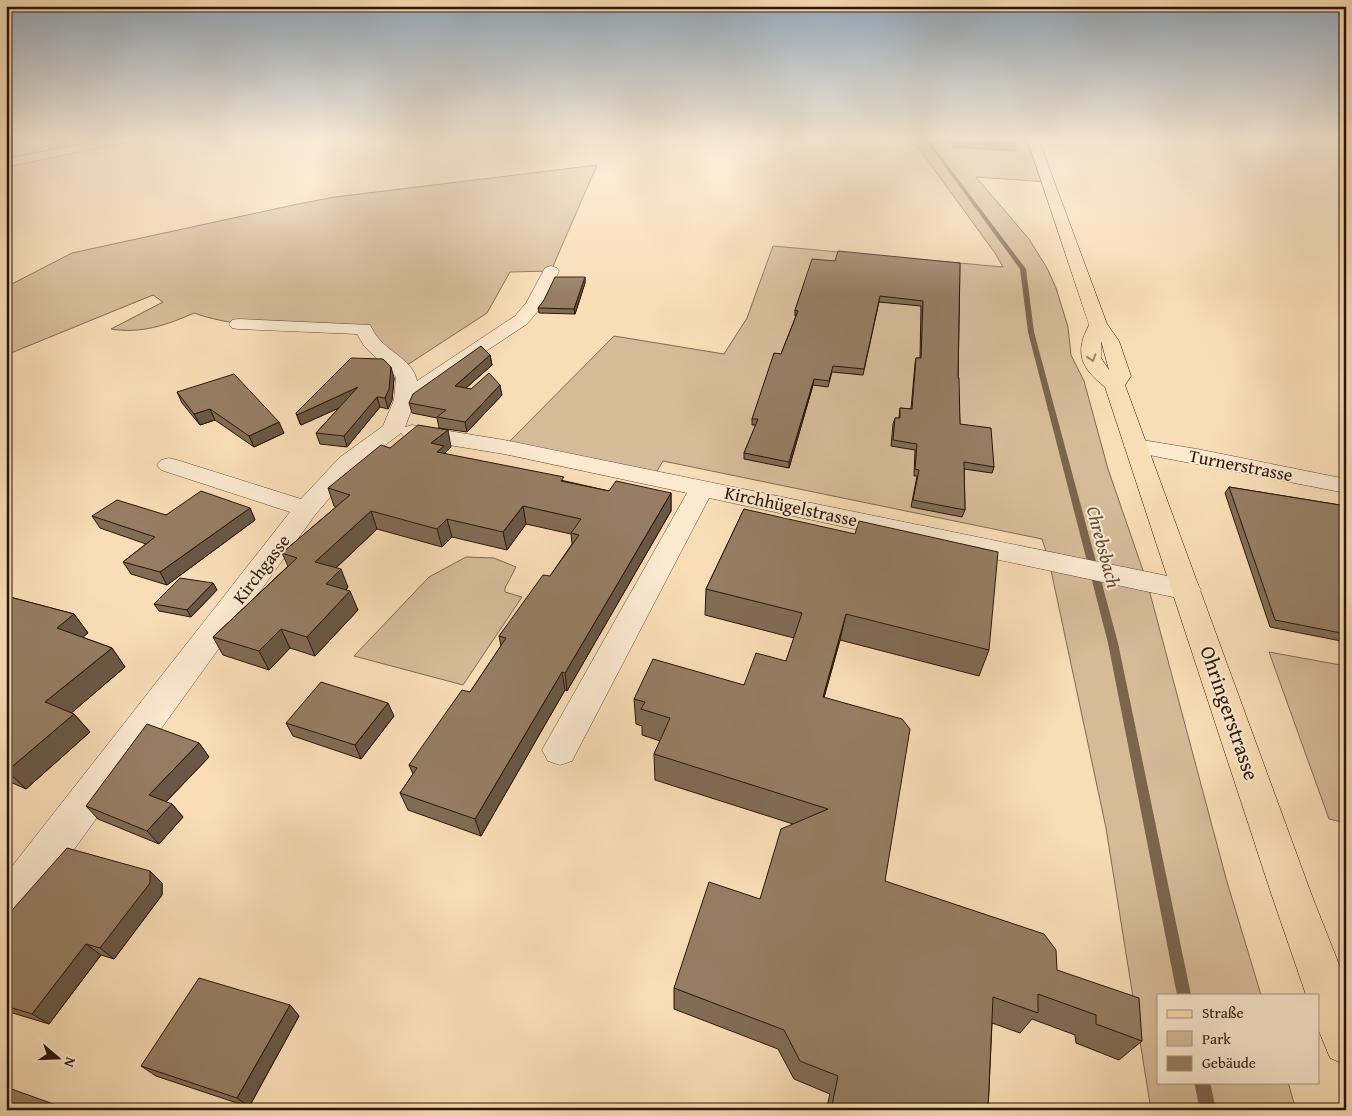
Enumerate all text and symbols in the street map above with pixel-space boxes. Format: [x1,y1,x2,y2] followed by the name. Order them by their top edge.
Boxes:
[1086,353,1096,362] one-way arrow
[1187,442,1295,488] street label: Turnerstrasse
[722,479,860,533] street label: Kirchhügelstrasse
[1080,503,1128,592] water label: Chrebsbach
[226,529,296,609] street label: Kirchgasse
[1192,642,1268,785] street label: Ohringerstrasse
[1157,994,1320,1084] legend
[1202,1002,1244,1023] text: Straße
[1202,1028,1231,1049] text: Park
[32,1034,82,1084] north arrow
[1202,1052,1256,1073] text: Gebäude
[59,1055,81,1071] text: N

